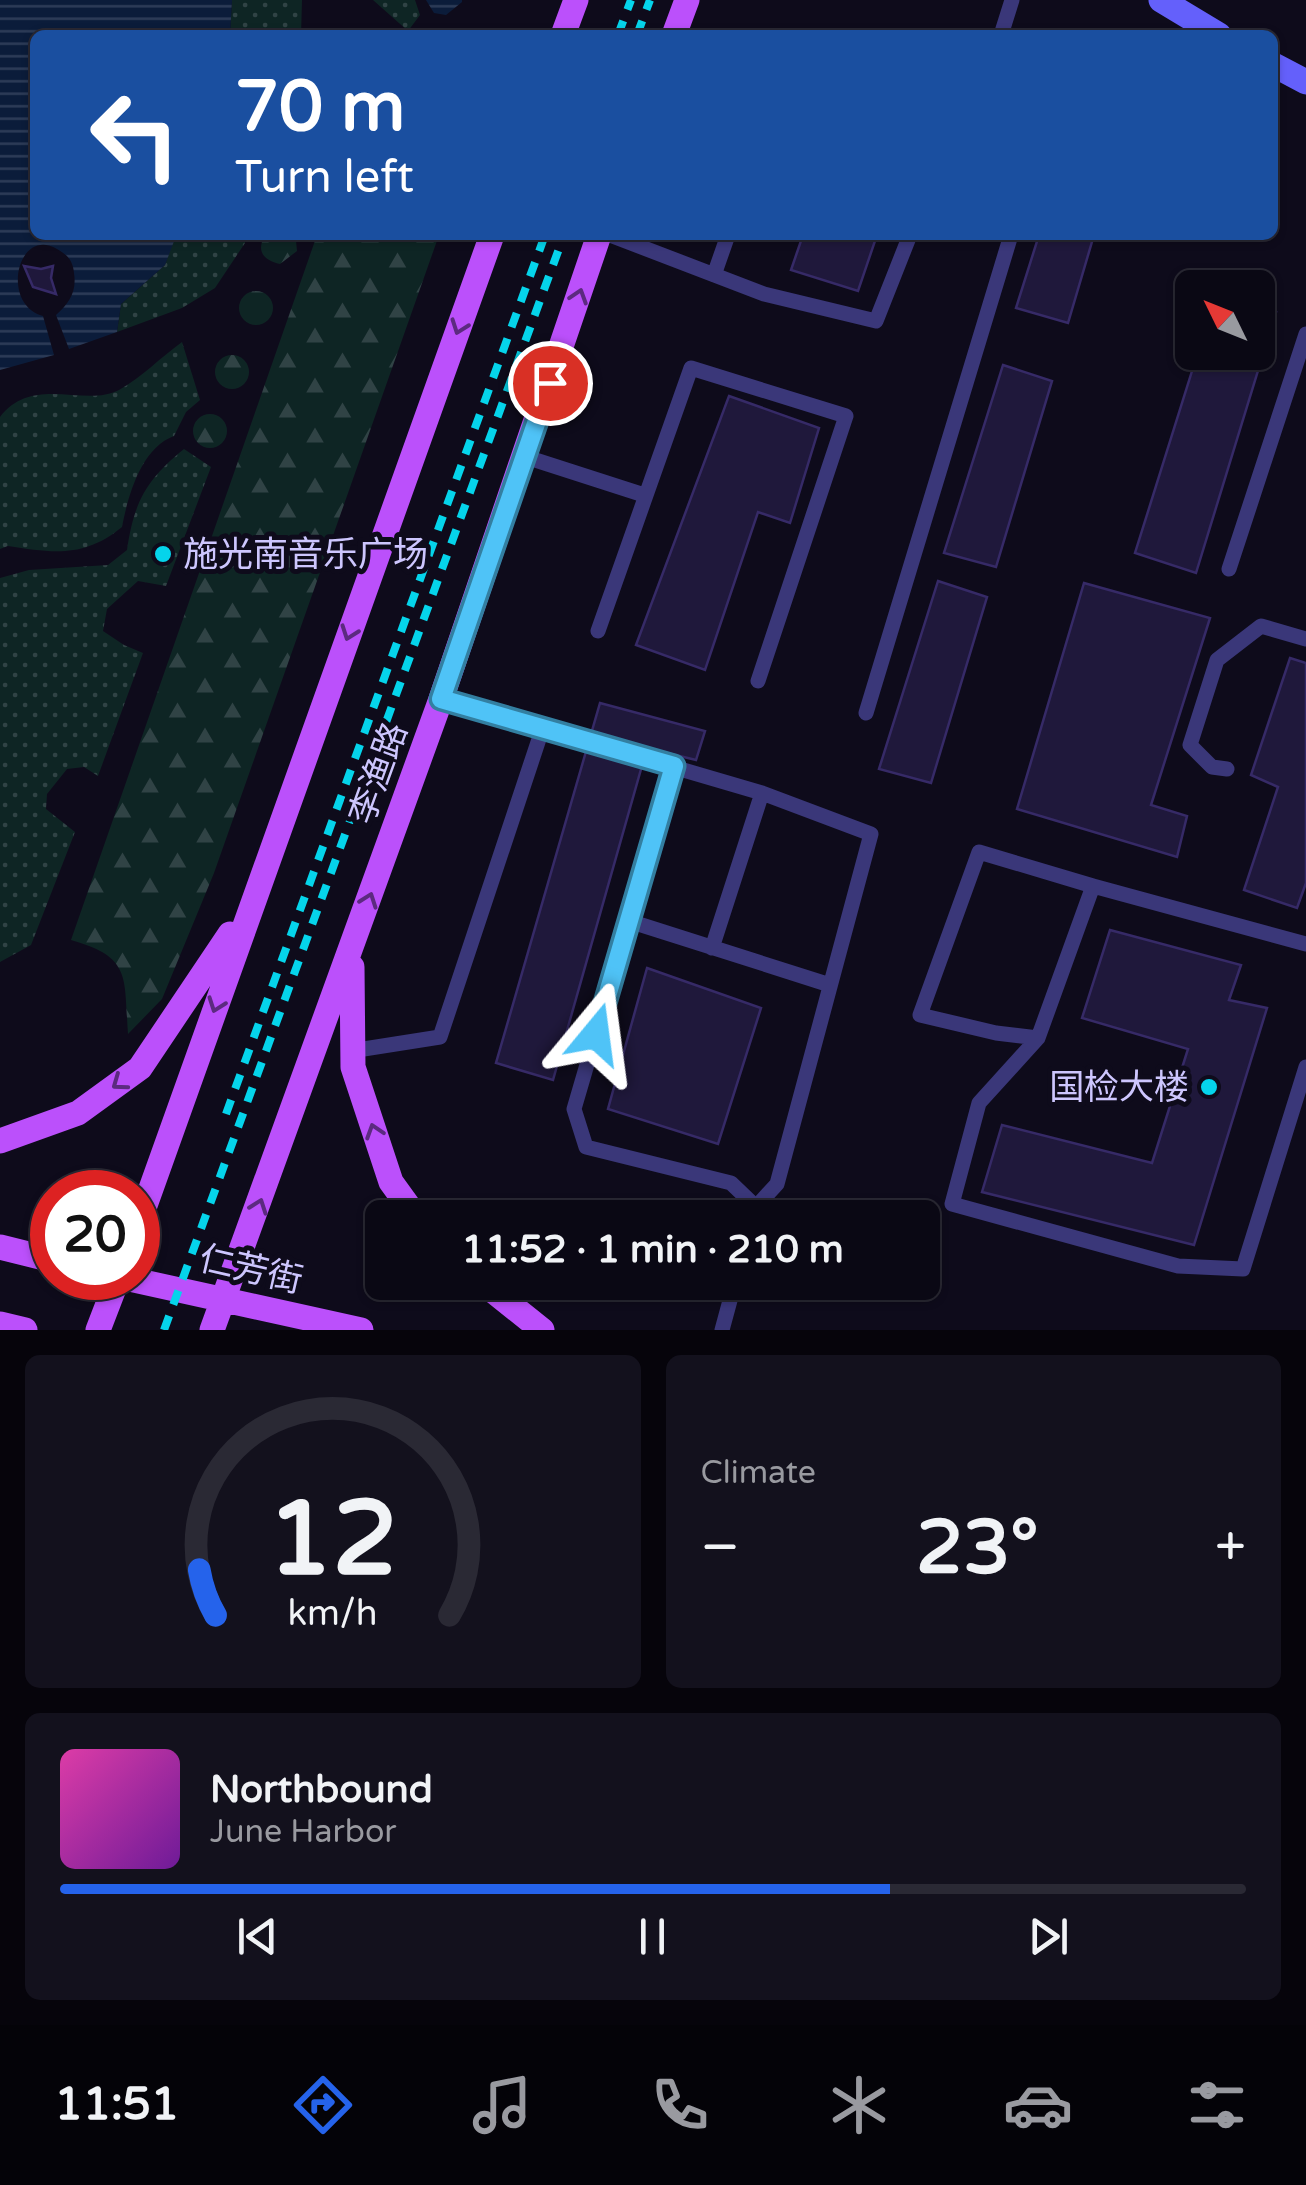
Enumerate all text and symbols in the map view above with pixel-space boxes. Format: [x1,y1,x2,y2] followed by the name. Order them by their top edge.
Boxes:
[235,66,405,150] text: 70 m
[70,70,200,200] icon: left
[235,151,414,205] text: Turn left
[1175,270,1275,370] north arrow
[1175,270,1275,370] map controls
[567,288,587,305] one-way arrow
[450,317,471,334] one-way arrow
[508,341,593,426] pin
[523,356,578,411] icon: arrive
[183,534,428,576] place label: 施光南音乐广场
[152,543,174,565] marker: 施光南音乐广场
[341,623,361,640] one-way arrow
[341,717,417,830] street label: 李渔路
[358,893,378,910] one-way arrow
[544,982,648,1086] position arrow
[207,995,228,1012] one-way arrow
[1049,1067,1189,1109] place label: 国检大楼
[112,1072,130,1089] one-way arrow
[1198,1076,1220,1098] marker: 国检大楼
[365,1123,386,1140] one-way arrow
[30,1170,160,1300] speed limit sign: 20
[247,1199,268,1216] one-way arrow
[461,1227,844,1273] text: 11:52 · 1 min · 210 m
[195,1238,307,1302] street label: 仁芳街
[701,1454,816,1492] text: Climate
[267,1478,398,1603] text: 12
[916,1503,1039,1593] text: 23°
[701,1515,740,1581] text: −
[1215,1515,1246,1581] text: +
[288,1592,378,1635] text: km/h
[210,1767,433,1813] text: Northbound
[210,1813,397,1851] text: June Harbor
[230,1909,285,1964] icon: previous
[625,1909,680,1964] icon: pause
[1021,1909,1076,1964] icon: next
[288,2070,358,2140] icon: directions
[467,2070,537,2140] icon: music
[645,2070,715,2140] icon: phone
[824,2070,894,2140] icon: climate
[1003,2070,1073,2140] icon: car
[1182,2070,1252,2140] icon: filters
[54,2078,179,2132] text: 11:51

